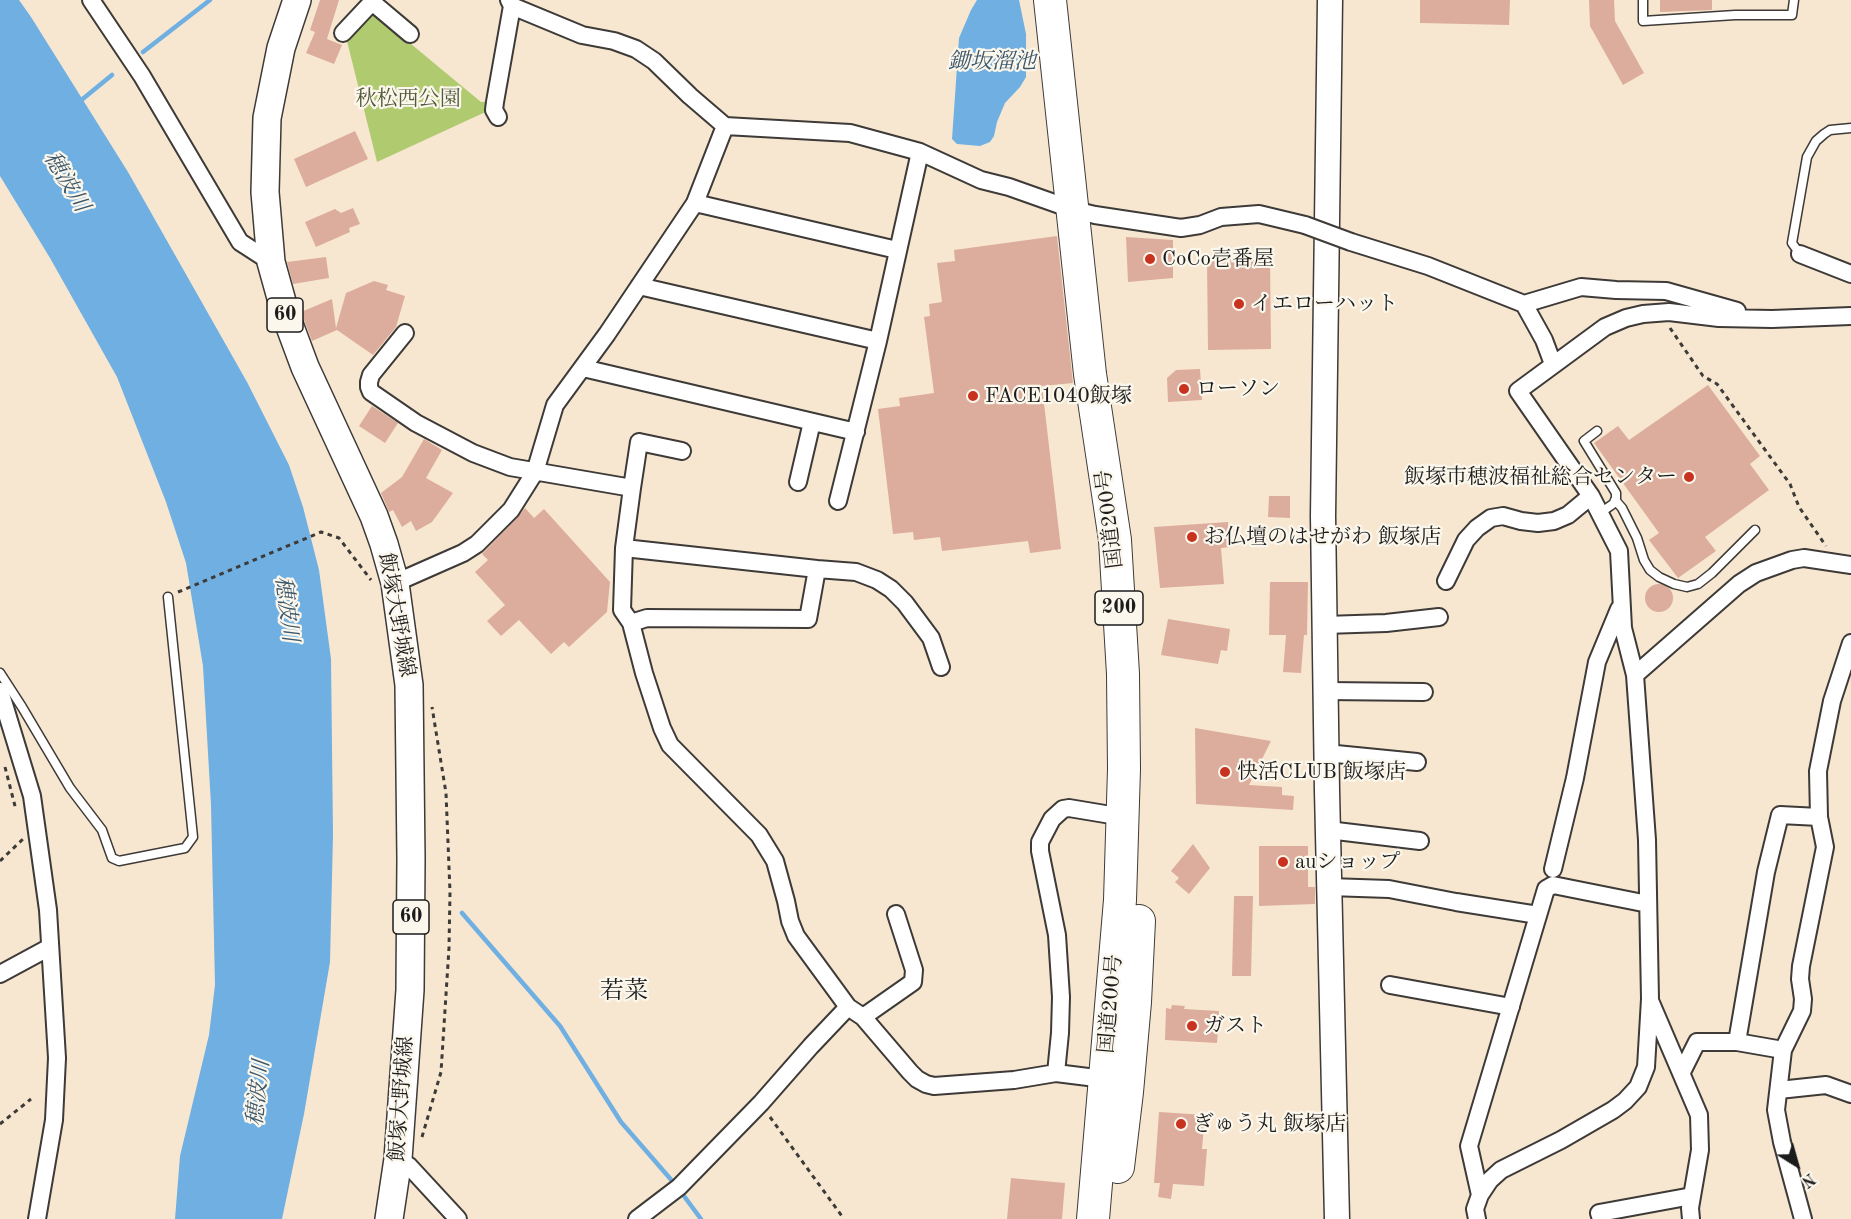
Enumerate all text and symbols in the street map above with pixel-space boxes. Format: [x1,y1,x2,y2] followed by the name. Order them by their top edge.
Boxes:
[948,49,1036,75] water label: 鋤坂溜池
[356,86,460,112] park label: 秋松西公園
[38,147,94,217] water label: 穂波川
[1162,246,1274,272] place label: CoCo壱番屋
[1143,252,1157,266] marker: CoCo壱番屋
[1251,291,1398,317] place label: イエローハット
[1232,297,1246,311] marker: イエローハット
[267,298,303,332] road number: 60
[1196,376,1280,402] place label: ローソン
[1177,382,1191,396] marker: ローソン
[985,383,1132,409] place label: FACE1040飯塚
[966,389,980,403] marker: FACE1040飯塚
[1404,464,1677,490] place label: 飯塚市穂波福祉総合センター
[1091,468,1129,570] street label: 国道200号
[1682,470,1696,484] marker: 飯塚市穂波福祉総合センター
[1204,524,1441,550] place label: お仏壇のはせがわ 飯塚店
[1185,530,1199,544] marker: お仏壇のはせがわ 飯塚店
[373,551,419,679] street label: 飯塚大野城線
[269,575,303,643] water label: 穂波川
[1095,591,1143,625] road number: 200
[1237,759,1406,785] place label: 快活CLUB 飯塚店
[1218,765,1232,779] marker: 快活CLUB 飯塚店
[1295,849,1401,875] place label: auショップ
[1276,855,1290,869] marker: auショップ
[393,900,429,934] road number: 60
[1094,953,1128,1055] street label: 国道200号
[600,978,648,1006] district label: 若菜
[1204,1013,1267,1039] place label: ガスト
[1185,1019,1199,1033] marker: ガスト
[385,1035,419,1163] street label: 飯塚大野城線
[242,1059,276,1127] water label: 穂波川
[1193,1111,1346,1137] place label: ぎゅう丸 飯塚店
[1174,1117,1188,1131] marker: ぎゅう丸 飯塚店
[1767,1135,1827,1195] north arrow
[1798,1169,1818,1189] text: N

